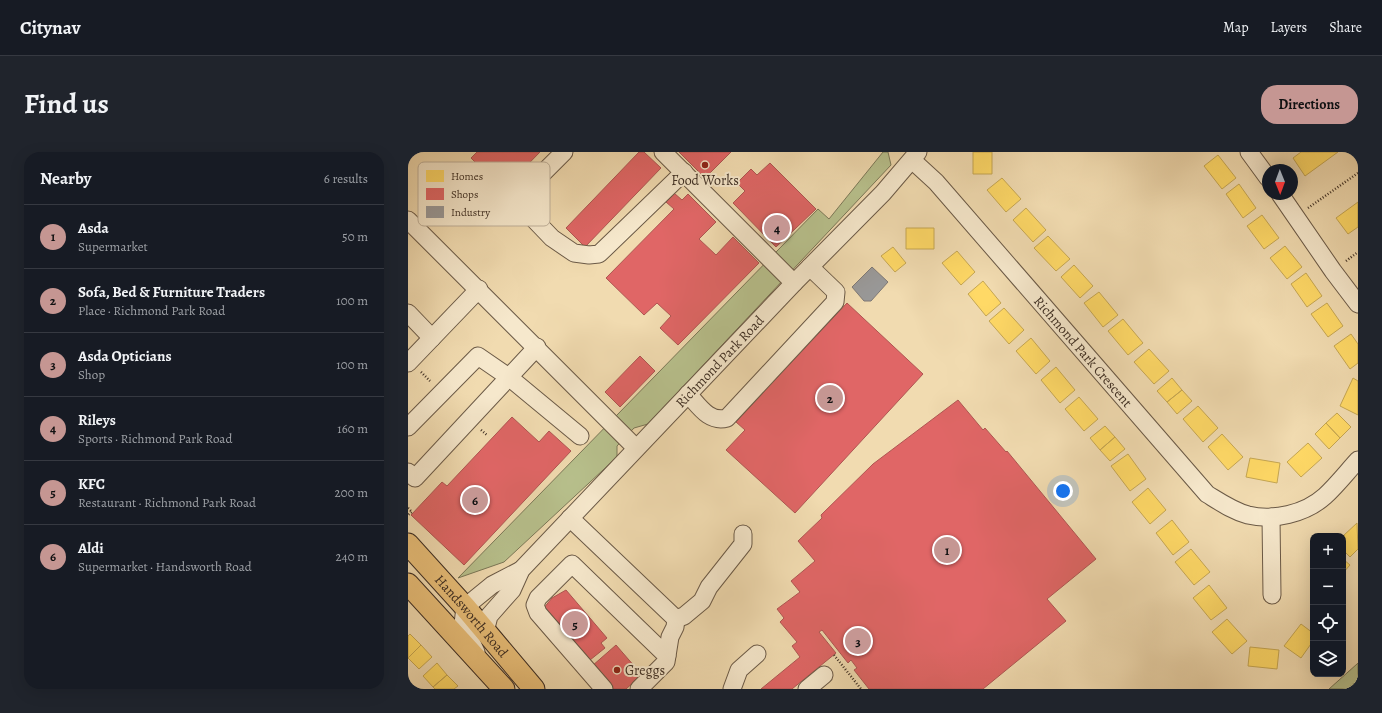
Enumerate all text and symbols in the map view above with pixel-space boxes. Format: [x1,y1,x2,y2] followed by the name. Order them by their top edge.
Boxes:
[20,15,81,41] text: Citynav
[1223,18,1249,37] text: Map
[1271,18,1307,37] text: Layers
[1329,18,1362,37] text: Share
[24,85,109,123] text: Find us
[1261,85,1358,124] button: Directions
[700,160,710,170] marker: Food Works
[418,162,550,226] legend
[1262,164,1298,200] north arrow
[40,167,91,190] text: Nearby
[451,169,483,184] text: Homes
[324,170,368,187] text: 6 results
[671,171,739,190] place label: Food Works
[451,187,478,202] text: Shops
[451,205,490,220] text: Industry
[764,213,790,243] pin: 4
[78,218,109,238] text: Asda
[51,228,55,245] text: 1
[342,228,368,245] text: 50 m
[78,238,148,255] text: Supermarket
[78,282,265,302] text: Sofa, Bed & Furniture Traders
[50,292,56,309] text: 2
[336,292,368,309] text: 100 m
[1029,292,1137,412] street label: Richmond Park Crescent
[78,302,225,319] text: Place · Richmond Park Road
[671,311,769,412] street label: Richmond Park Road
[78,346,172,366] text: Asda Opticians
[50,356,56,373] text: 3
[336,356,368,373] text: 100 m
[78,366,105,383] text: Shop
[817,383,843,413] pin: 2
[78,410,116,430] text: Rileys
[50,420,56,437] text: 4
[337,420,368,437] text: 160 m
[78,430,232,447] text: Sports · Richmond Park Road
[78,474,105,494] text: KFC
[1053,481,1073,501] your location
[50,484,56,501] text: 5
[335,484,368,501] text: 200 m
[462,485,488,515] pin: 6
[78,494,256,511] text: Restaurant · Richmond Park Road
[1310,533,1346,677] map controls
[1310,533,1346,569] button: +
[934,535,960,565] pin: 1
[78,538,104,558] text: Aldi
[50,548,56,565] text: 6
[336,548,368,565] text: 240 m
[78,558,252,575] text: Supermarket · Handsworth Road
[1310,569,1346,605] button: −
[430,571,513,662] street label: Handsworth Road
[1310,605,1346,641] button: locate
[562,609,588,639] pin: 5
[845,626,871,656] pin: 3
[1310,641,1346,677] button: layers
[625,661,665,680] place label: Greggs
[612,665,622,675] marker: Greggs

